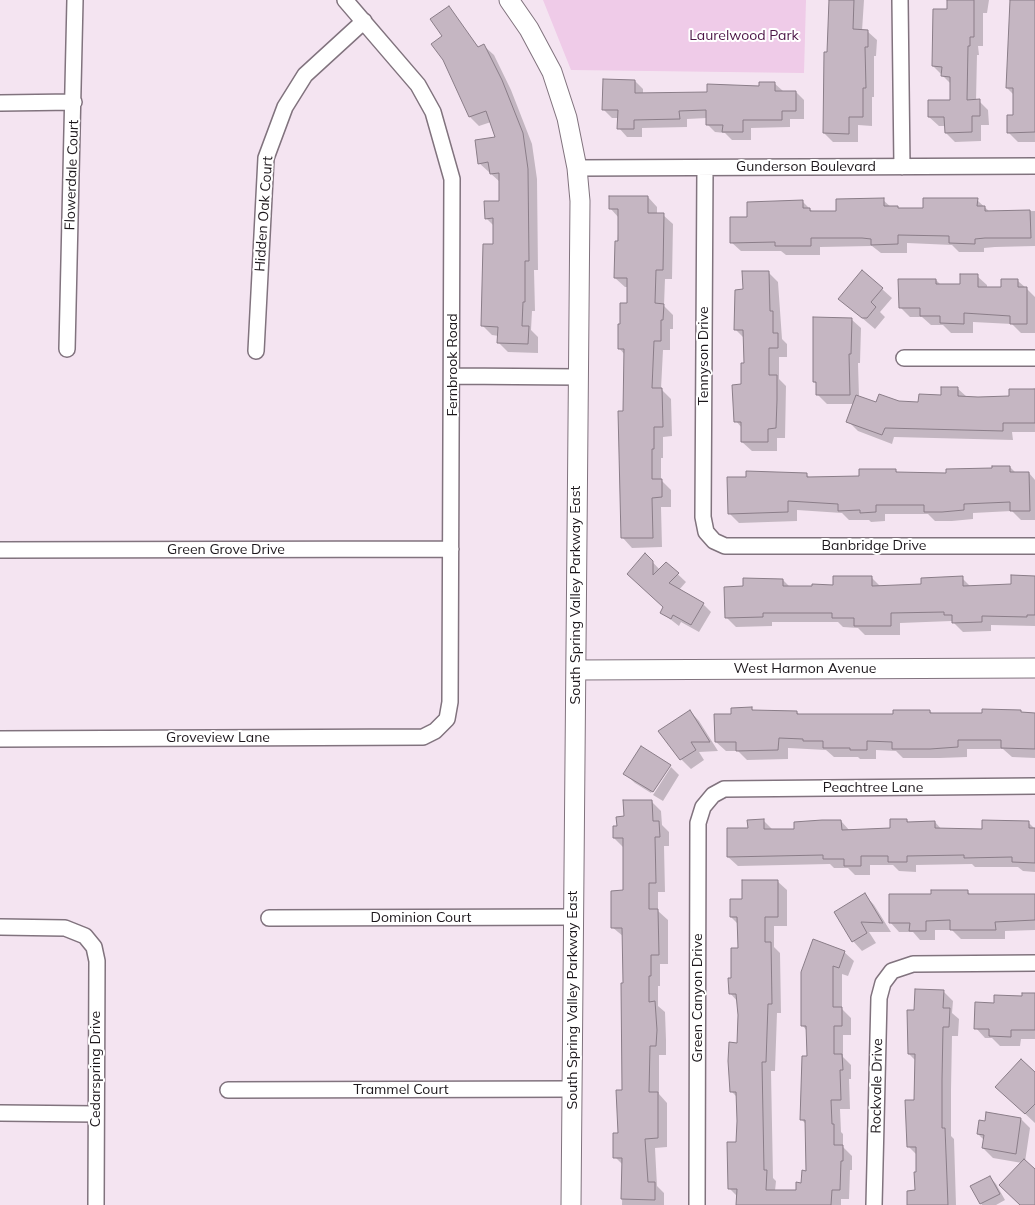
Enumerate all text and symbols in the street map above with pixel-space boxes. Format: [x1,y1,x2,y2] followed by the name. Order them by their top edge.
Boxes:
[689,28,799,44] park label: Laurelwood Park
[62,119,82,231] street label: Flowerdale Court
[252,156,276,272] street label: Hidden Oak Court
[736,159,876,175] street label: Gunderson Boulevard
[696,306,712,406] street label: Tennyson Drive
[445,313,461,417] street label: Fernbrook Road
[568,485,584,705] street label: South Spring Valley Parkway East
[822,538,926,554] street label: Banbridge Drive
[167,542,285,558] street label: Green Grove Drive
[734,661,876,677] street label: West Harmon Avenue
[166,730,270,746] street label: Groveview Lane
[823,780,923,796] street label: Peachtree Lane
[565,890,581,1110] street label: South Spring Valley Parkway East
[371,910,471,926] street label: Dominion Court
[690,933,706,1063] street label: Green Canyon Drive
[88,1011,104,1127] street label: Cedarspring Drive
[868,1038,886,1134] street label: Rockvale Drive
[353,1082,449,1098] street label: Trammel Court

